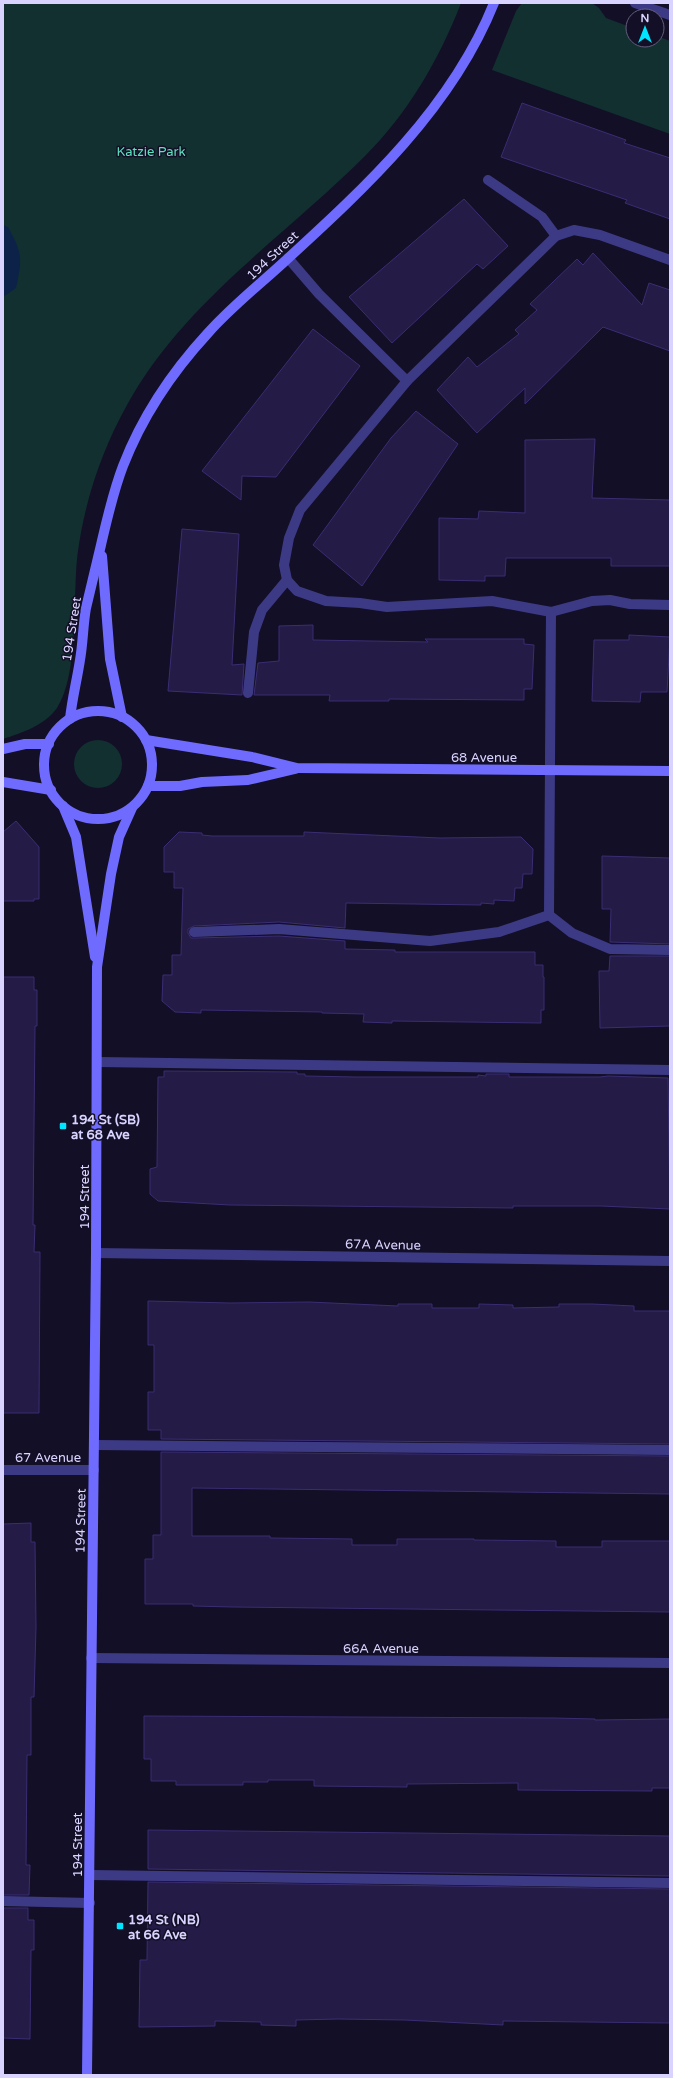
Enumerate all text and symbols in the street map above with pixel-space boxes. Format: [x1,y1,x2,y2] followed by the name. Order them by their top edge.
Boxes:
[625,8,665,48] north arrow
[641,12,649,25] text: N
[116,144,186,160] park label: Katzie Park
[243,228,302,284] street label: 194 Street
[59,596,85,663] street label: 194 Street
[451,750,517,766] street label: 68 Avenue
[71,1112,140,1143] place label: 194 St (SB) at 68 Ave
[58,1121,68,1131] marker: 194 St (SB) at 68 Ave
[77,1164,93,1230] street label: 194 Street
[345,1236,421,1254] street label: 67A Avenue
[15,1450,81,1466] street label: 67 Avenue
[72,1488,90,1554] street label: 194 Street
[343,1641,419,1657] street label: 66A Avenue
[70,1812,86,1878] street label: 194 Street
[128,1912,200,1943] place label: 194 St (NB) at 66 Ave
[115,1921,125,1931] marker: 194 St (NB) at 66 Ave

